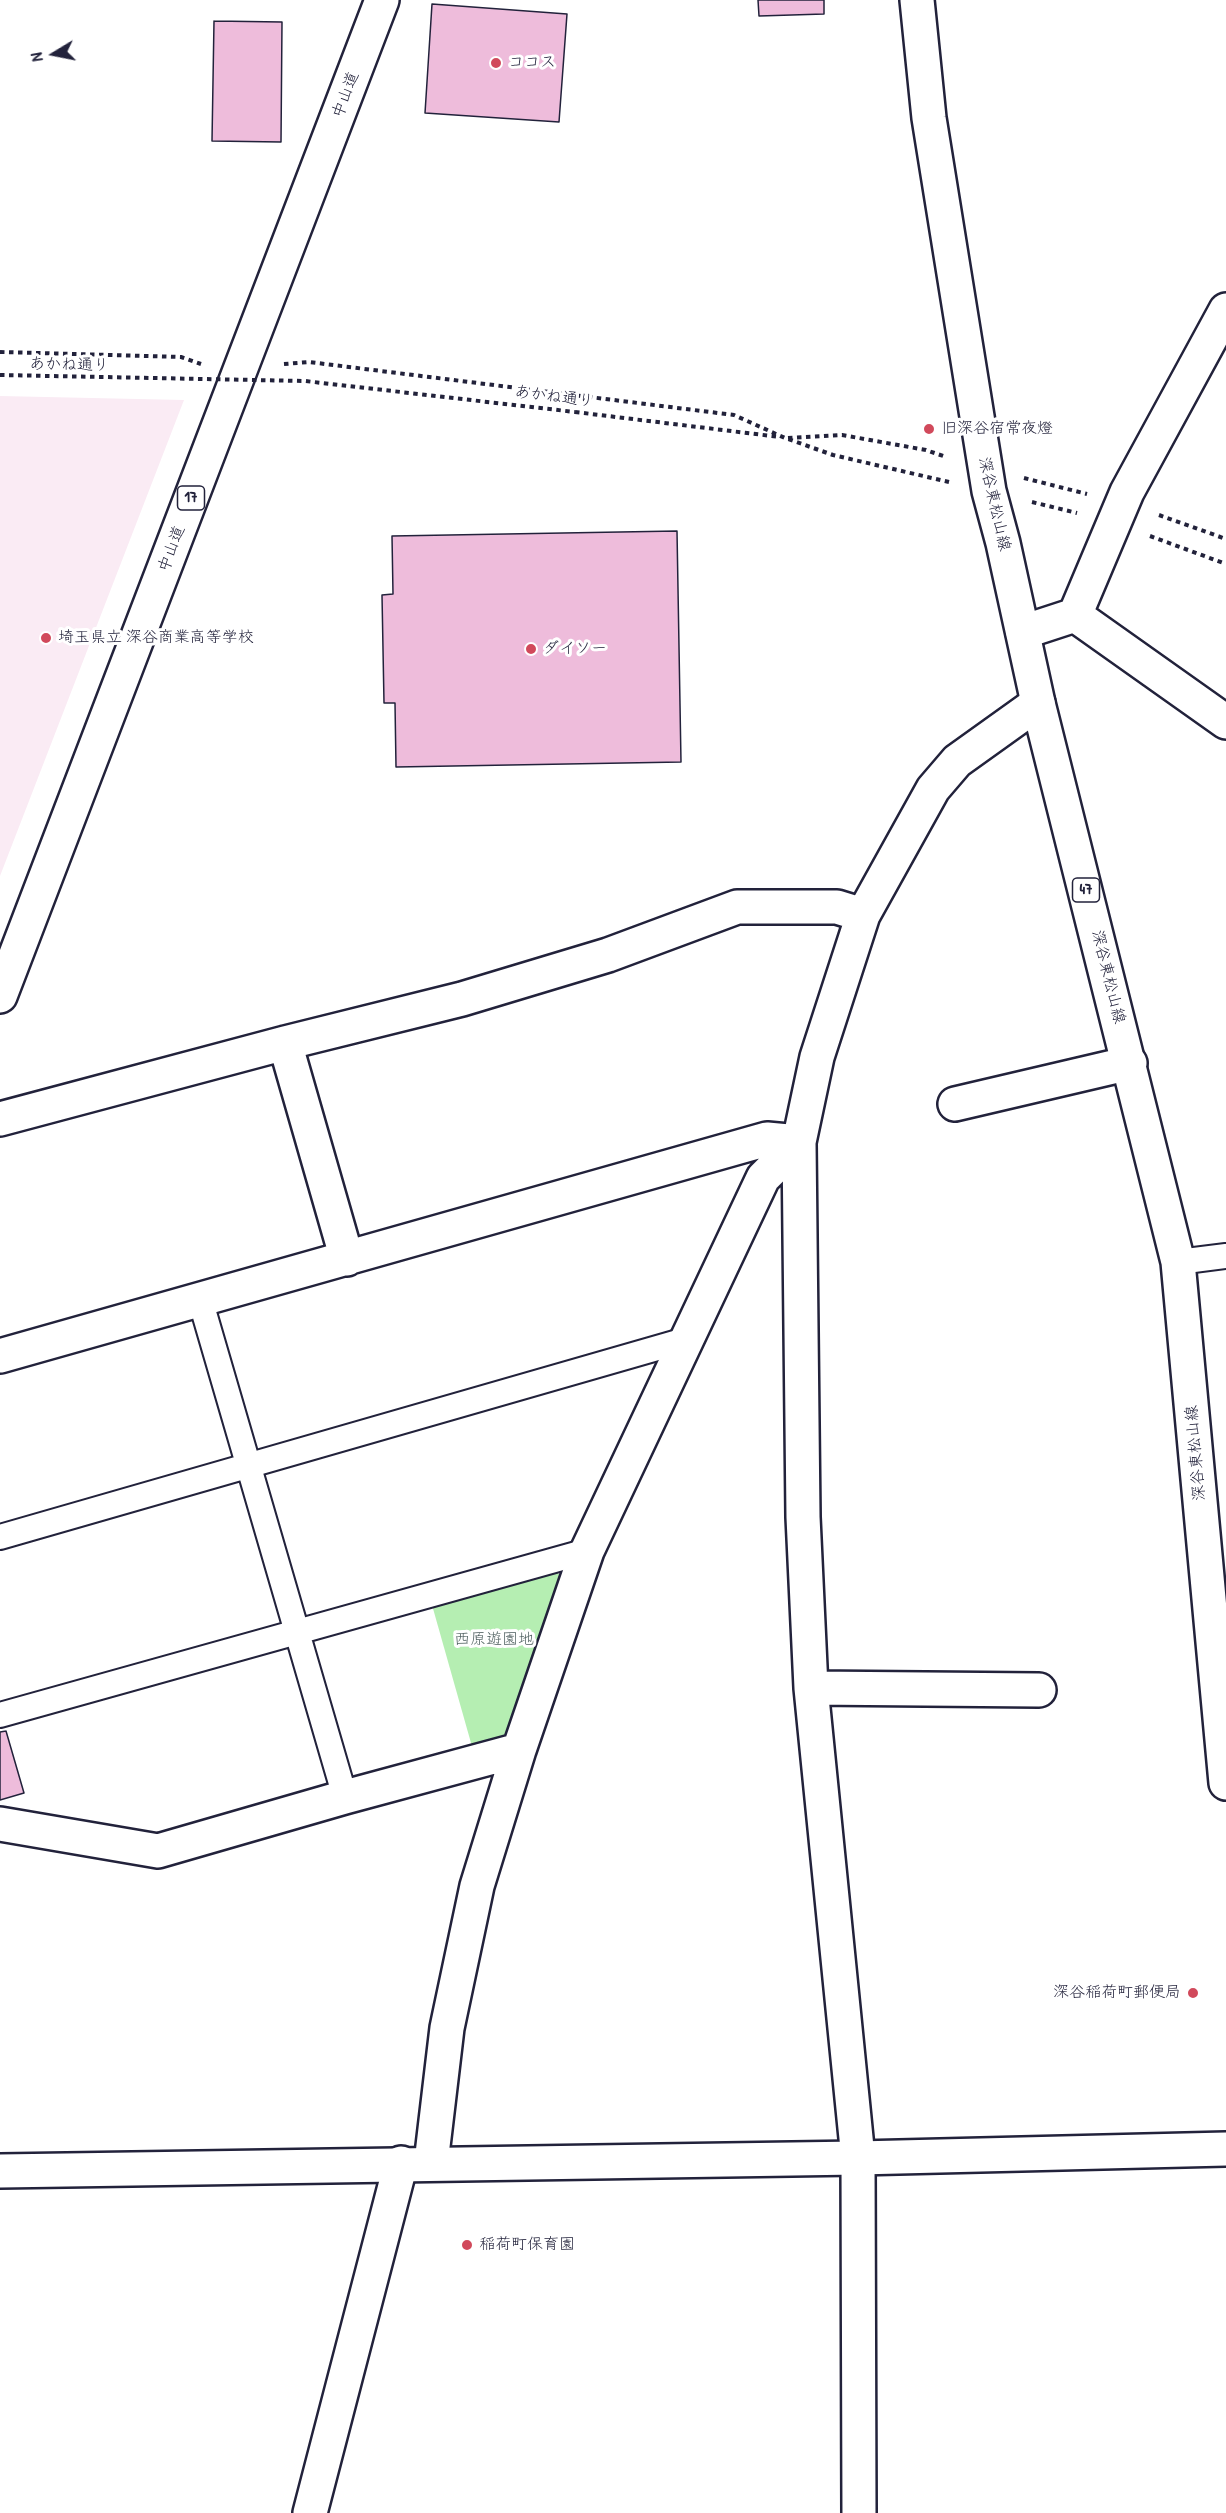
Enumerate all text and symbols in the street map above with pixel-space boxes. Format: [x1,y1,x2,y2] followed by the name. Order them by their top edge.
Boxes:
[24,24,84,84] north arrow
[25,51,48,63] text: N
[508,53,556,73] place label: ココス
[489,56,503,70] marker: ココス
[328,69,364,121] street label: 中山道
[29,355,109,375] street label: あかね通り
[513,383,595,411] street label: あかね通り
[941,419,1053,439] place label: 旧深谷宿常夜燈
[922,422,936,436] marker: 旧深谷宿常夜燈
[974,455,1014,553] street label: 深谷東松山線
[178,486,204,510] road number: 17
[154,523,190,575] street label: 中山道
[58,628,254,648] place label: 埼玉県立 深谷商業高等学校
[39,631,53,645] marker: 埼玉県立 深谷商業高等学校
[543,639,607,659] place label: ダイソー
[524,642,538,656] marker: ダイソー
[1072,878,1100,902] road number: 47
[1087,928,1129,1026] street label: 深谷東松山線
[1182,1404,1210,1502] street label: 深谷東松山線
[454,1630,534,1650] park label: 西原遊園地
[1053,1983,1181,2003] place label: 深谷稲荷町郵便局
[1186,1986,1200,2000] marker: 深谷稲荷町郵便局
[479,2235,575,2255] place label: 稲荷町保育園
[460,2238,474,2252] marker: 稲荷町保育園

